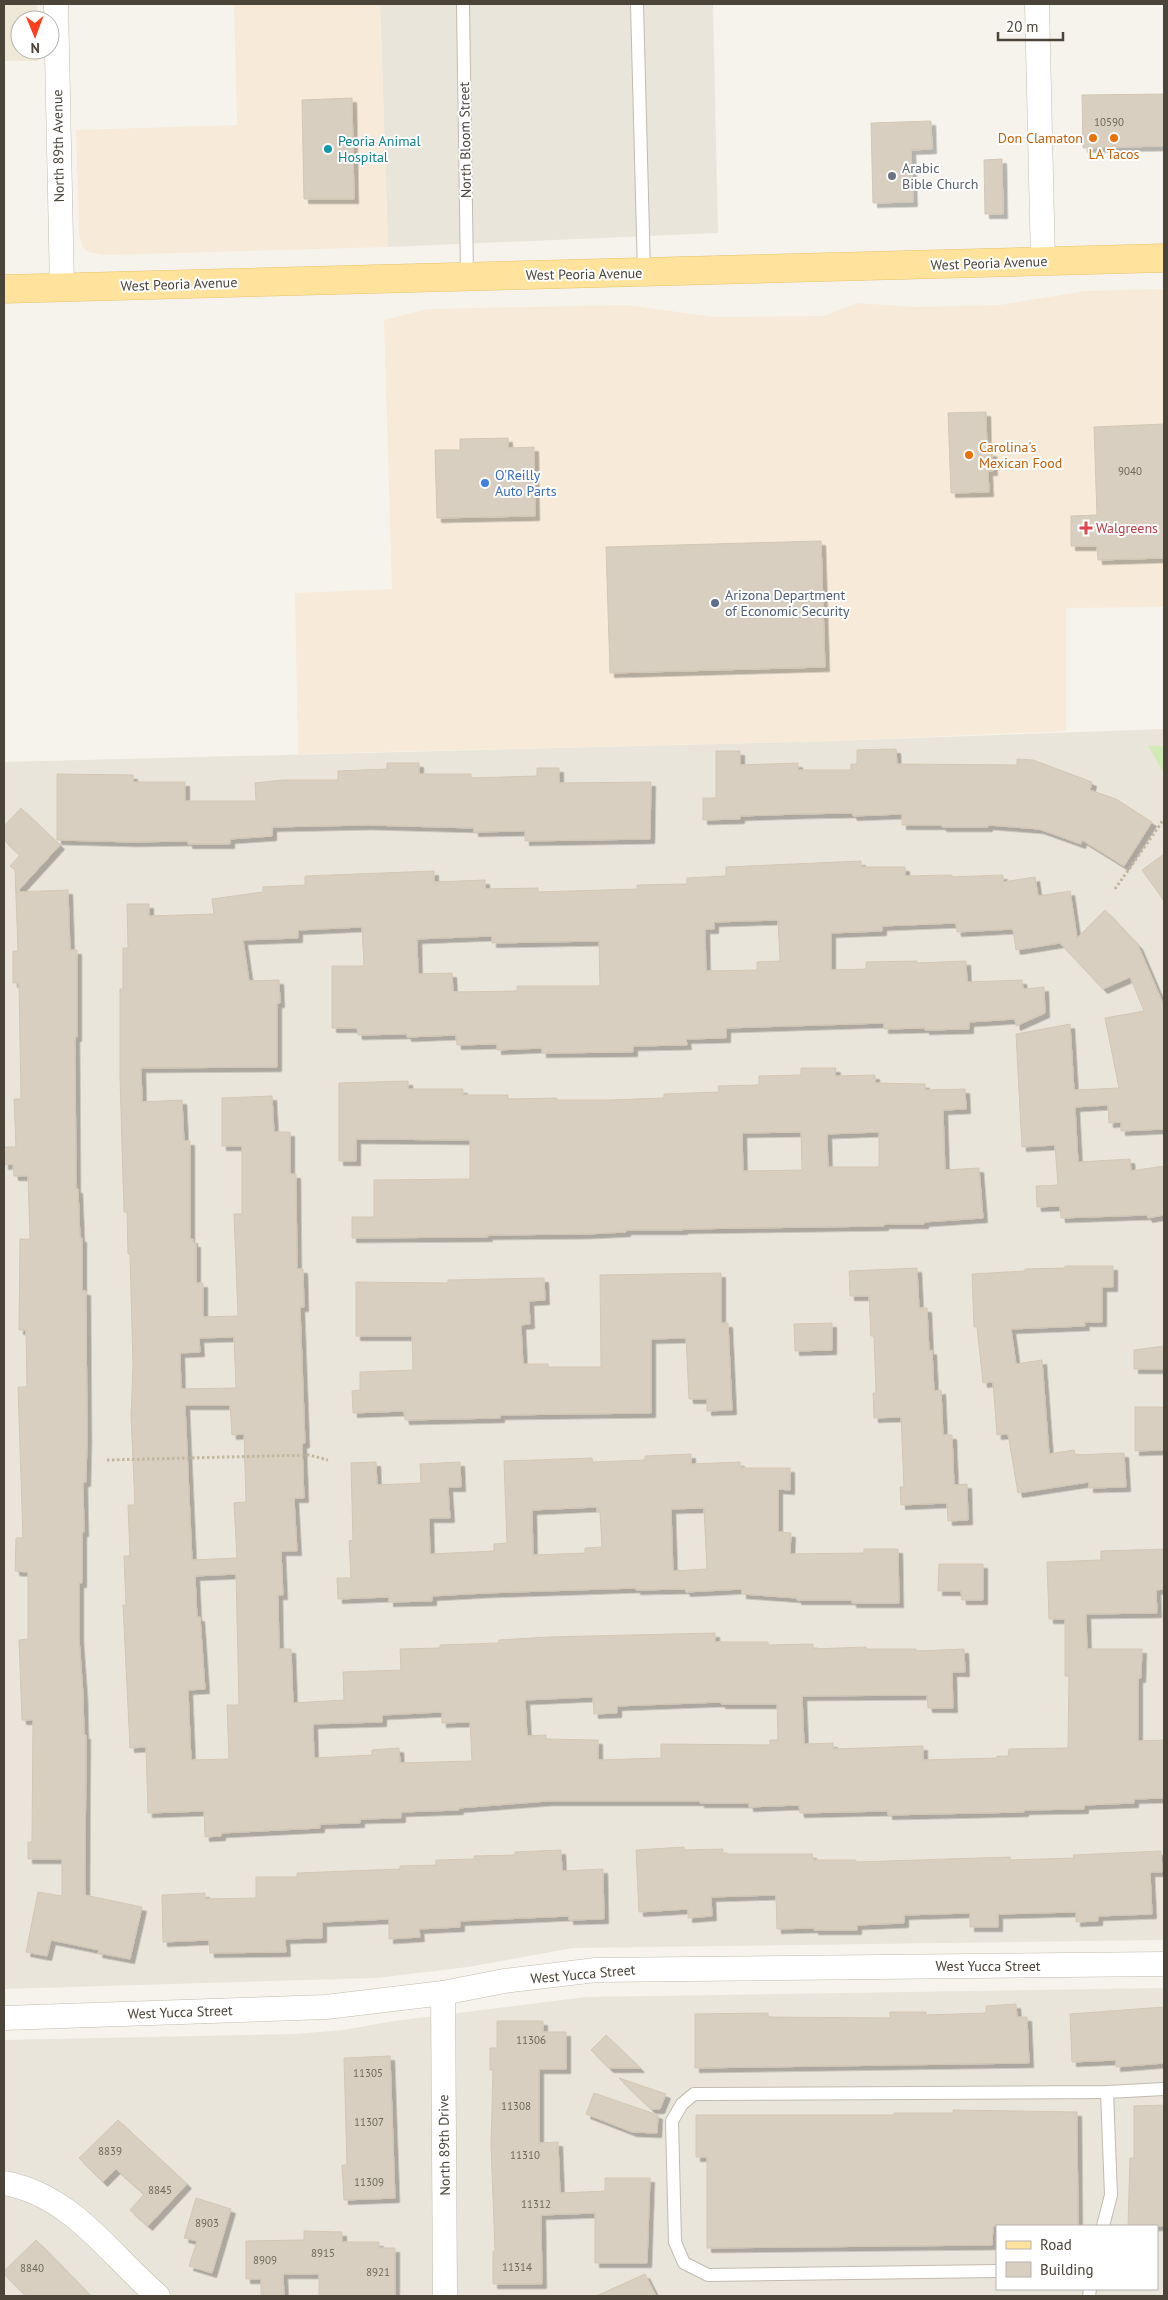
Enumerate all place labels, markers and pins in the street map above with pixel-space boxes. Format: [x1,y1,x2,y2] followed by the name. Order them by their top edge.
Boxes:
[998,129,1083,147] place label: Don Clamaton
[338,132,421,166] place label: Peoria Animal Hospital
[1087,132,1099,144] marker: Don Clamaton
[1108,132,1120,144] marker: LA Tacos
[322,143,334,155] marker: Peoria Animal Hospital
[1089,145,1140,163] place label: LA Tacos
[902,159,978,193] place label: Arabic Bible Church
[886,170,898,182] marker: Arabic Bible Church
[979,438,1062,472] place label: Carolina's Mexican Food
[963,449,975,461] marker: Carolina's Mexican Food
[495,466,557,500] place label: O'Reilly Auto Parts
[479,477,491,489] marker: O'Reilly Auto Parts
[1096,519,1158,537] place label: Walgreens
[1080,522,1092,534] marker: Walgreens
[725,586,850,620] place label: Arizona Department of Economic Security
[709,597,721,609] marker: Arizona Department of Economic Security

